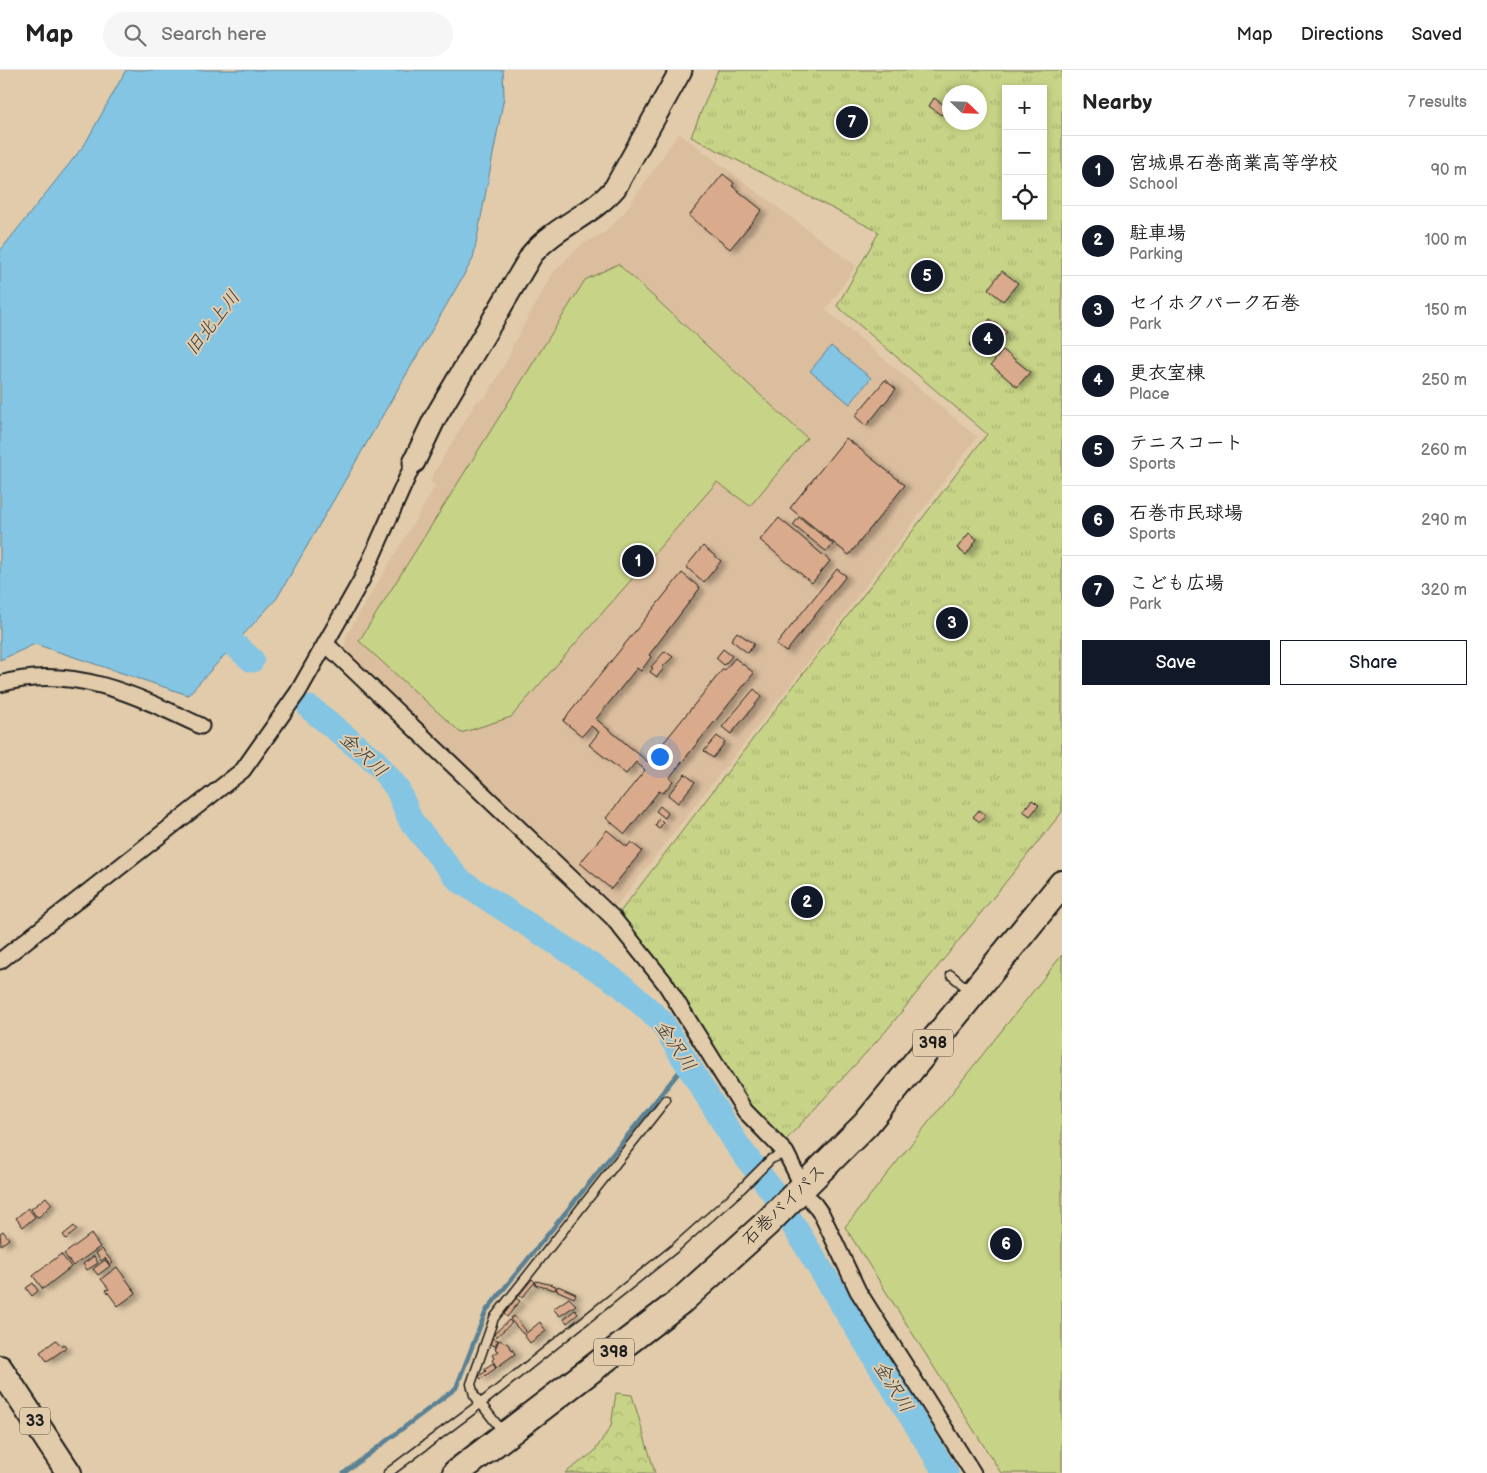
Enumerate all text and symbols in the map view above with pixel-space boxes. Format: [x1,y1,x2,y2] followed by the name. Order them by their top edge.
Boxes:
[103,12,453,57] search box
[25,20,73,49] text: Map
[121,21,149,49] icon: search
[161,23,267,46] text: Search here
[1237,24,1273,45] text: Map
[1301,24,1383,45] text: Directions
[1411,24,1462,45] text: Saved
[942,85,987,130] north arrow
[1002,85,1047,220] map controls
[1002,85,1047,130] button: +
[1082,90,1152,115] text: Nearby
[1408,93,1467,112] text: 7 results
[836,103,868,141] pin: 7
[1002,130,1047,175] button: −
[1129,152,1338,175] text: 宮城県石巻商業高等学校
[1095,161,1101,180] text: 1
[1431,161,1467,180] text: 90 m
[1002,175,1047,220] button: locate
[1129,175,1178,194] text: School
[1129,222,1186,245] text: 駐車場
[1093,231,1103,250] text: 2
[1424,231,1467,250] text: 100 m
[1129,245,1183,264] text: Parking
[911,257,943,295] pin: 5
[181,286,245,360] water label: 旧北上川
[1129,292,1300,315] text: セイホクパーク石巻
[1093,301,1103,320] text: 3
[1425,301,1467,320] text: 150 m
[1129,315,1161,334] text: Park
[972,320,1004,358] pin: 4
[1129,362,1205,385] text: 更衣室棟
[1093,371,1103,390] text: 4
[1421,371,1467,390] text: 250 m
[1129,385,1170,404] text: Place
[1129,432,1243,455] text: テニスコート
[1093,441,1103,460] text: 5
[1421,441,1467,460] text: 260 m
[1129,455,1176,474] text: Sports
[1129,502,1243,525] text: 石巻市民球場
[1093,511,1103,530] text: 6
[1421,511,1467,530] text: 290 m
[1129,525,1176,544] text: Sports
[622,542,654,580] pin: 1
[1129,572,1224,595] text: こども広場
[1094,581,1102,600] text: 7
[1421,581,1467,600] text: 320 m
[1129,595,1161,614] text: Park
[936,604,968,642] pin: 3
[1082,640,1270,685] button: Save
[1280,640,1467,685] button: Share
[334,727,392,783] water label: 金沢川
[647,744,673,770] your location
[791,883,823,921] pin: 2
[650,1016,700,1076] water label: 金沢川
[913,1030,953,1056] road number: 398
[738,1160,830,1250] street label: 石巻バイパス
[990,1225,1022,1263] pin: 6
[594,1338,634,1365] road number: 398
[868,1357,918,1417] water label: 金沢川
[20,1408,50,1434] road number: 33

